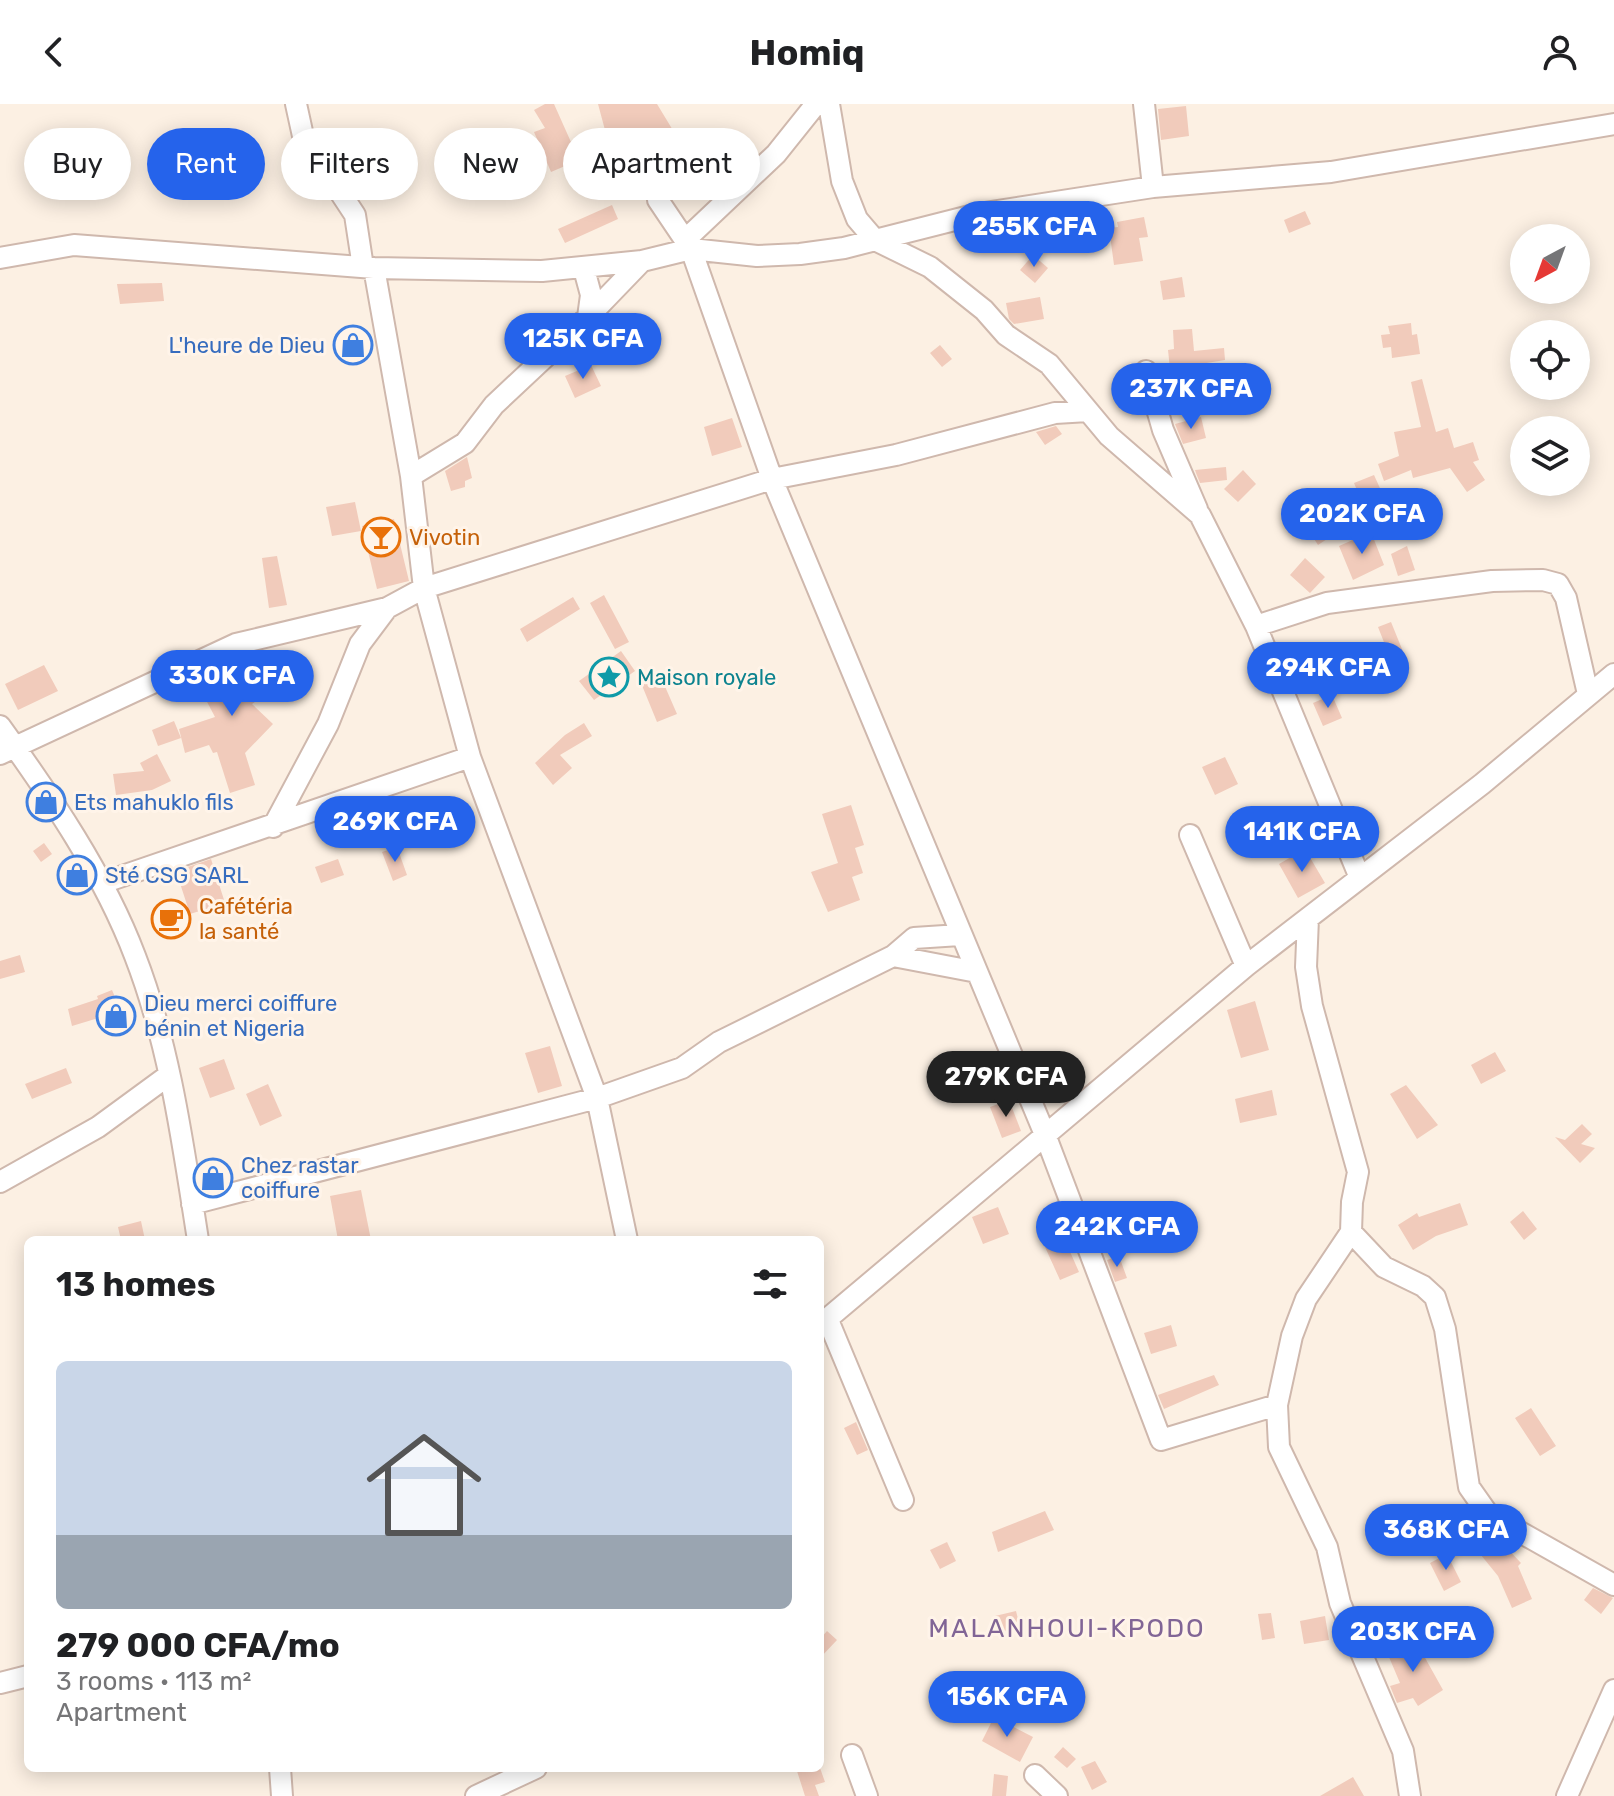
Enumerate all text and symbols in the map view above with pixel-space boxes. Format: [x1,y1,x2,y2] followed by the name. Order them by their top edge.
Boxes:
[32,30,76,74] icon: back
[1538,30,1582,74] icon: person
[750,31,864,74] text: Homiq
[24,128,131,200] chip: Buy
[147,128,265,200] chip: Rent
[281,128,418,200] chip: Filters
[434,128,547,200] chip: New
[563,128,760,200] chip: Apartment
[951,201,1117,269] pin: 255K CFA
[971,211,1097,242] text: 255K CFA
[1510,224,1590,304] north arrow
[1510,224,1590,496] map controls
[500,313,666,381] pin: 125K CFA
[1510,320,1590,400] button: locate
[522,323,644,354] text: 125K CFA
[332,324,374,366] shop icon: L'heure de Dieu
[168,332,325,359] place label: L'heure de Dieu
[1108,363,1274,431] pin: 237K CFA
[1129,373,1253,404] text: 237K CFA
[1510,416,1590,496] button: layers
[1279,488,1445,556] pin: 202K CFA
[1299,498,1425,529] text: 202K CFA
[360,516,402,558] bar icon: Vivotin
[409,524,480,551] place label: Vivotin
[1245,642,1411,710] pin: 294K CFA
[149,650,315,718] pin: 330K CFA
[1265,652,1391,683] text: 294K CFA
[588,656,630,698] place icon: Maison royale
[169,660,295,691] text: 330K CFA
[637,664,776,691] place label: Maison royale
[25,781,67,823] shop icon: Ets mahuklo fils
[74,789,234,816] place label: Ets mahuklo fils
[312,796,478,864] pin: 269K CFA
[332,806,458,837] text: 269K CFA
[1219,806,1385,874] pin: 141K CFA
[1243,816,1361,847] text: 141K CFA
[56,854,98,896] shop icon: Sté CSG SARL
[105,862,249,889] place label: Sté CSG SARL
[199,893,293,945] place label: Cafétéria la santé
[150,898,192,940] cafe icon: Cafétéria la santé
[144,990,337,1042] place label: Dieu merci coiffure bénin et Nigeria
[95,995,137,1037] shop icon: Dieu merci coiffure bénin et Nigeria
[923,1051,1089,1119] pin: 279K CFA
[944,1061,1068,1092] text: 279K CFA
[241,1152,359,1204] place label: Chez rastar coiffure
[192,1157,234,1199] shop icon: Chez rastar coiffure
[1034,1201,1200,1269] pin: 242K CFA
[1054,1211,1180,1242] text: 242K CFA
[748,1262,792,1306] icon: filters
[56,1264,216,1305] text: 13 homes
[352,1413,496,1557] icon: home
[1363,1504,1529,1572] pin: 368K CFA
[1383,1514,1509,1545] text: 368K CFA
[1330,1606,1496,1674] pin: 203K CFA
[928,1613,1206,1644] district label: MALANHOUI-KPODO
[1350,1616,1476,1647] text: 203K CFA
[56,1625,340,1666] text: 279 000 CFA/mo
[56,1666,251,1697] text: 3 rooms · 113 m²
[924,1671,1090,1739] pin: 156K CFA
[946,1681,1068,1712] text: 156K CFA
[56,1697,187,1728] text: Apartment

